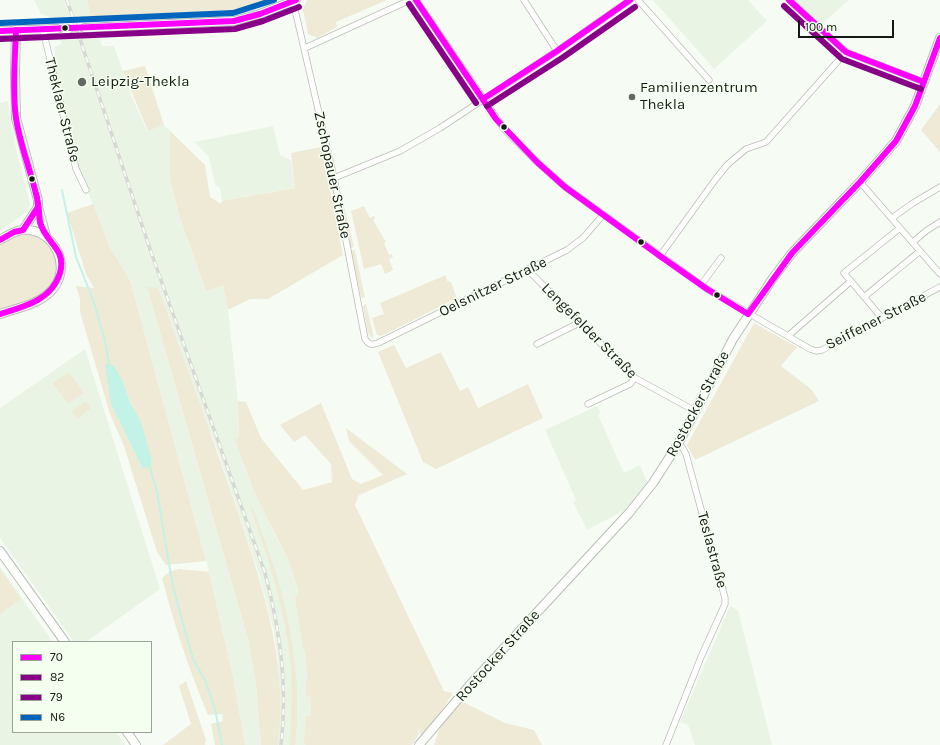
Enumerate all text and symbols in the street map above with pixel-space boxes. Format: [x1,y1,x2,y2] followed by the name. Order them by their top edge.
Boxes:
[800,12,896,38] scale bar
[805,20,837,34] text: 100 m
[60,23,70,33] unlabelled marker
[40,56,84,164] street label: Theklaer Straße
[91,73,189,91] place label: Leipzig-Thekla
[76,76,88,88] marker: Leipzig-Thekla
[640,79,758,114] place label: Familienzentrum Thekla
[627,92,637,102] marker: Familienzentrum Thekla
[310,110,354,240] street label: Zschopauer Straße
[499,122,509,132] unlabelled marker
[27,174,37,184] unlabelled marker
[636,237,646,247] unlabelled marker
[436,253,550,321] street label: Oelsnitzer Straße
[537,279,641,383] street label: Lengefelder Straße
[823,288,929,354] street label: Seiffener Straße
[712,290,722,300] unlabelled marker
[663,348,733,460] street label: Rostocker Straße
[693,510,731,590] street label: Teslastraße
[452,606,544,706] street label: Rostocker Straße
[12,641,152,733] legend
[50,650,63,664] text: 70
[50,670,64,684] text: 82
[50,690,63,704] text: 79
[50,710,65,724] text: N6

